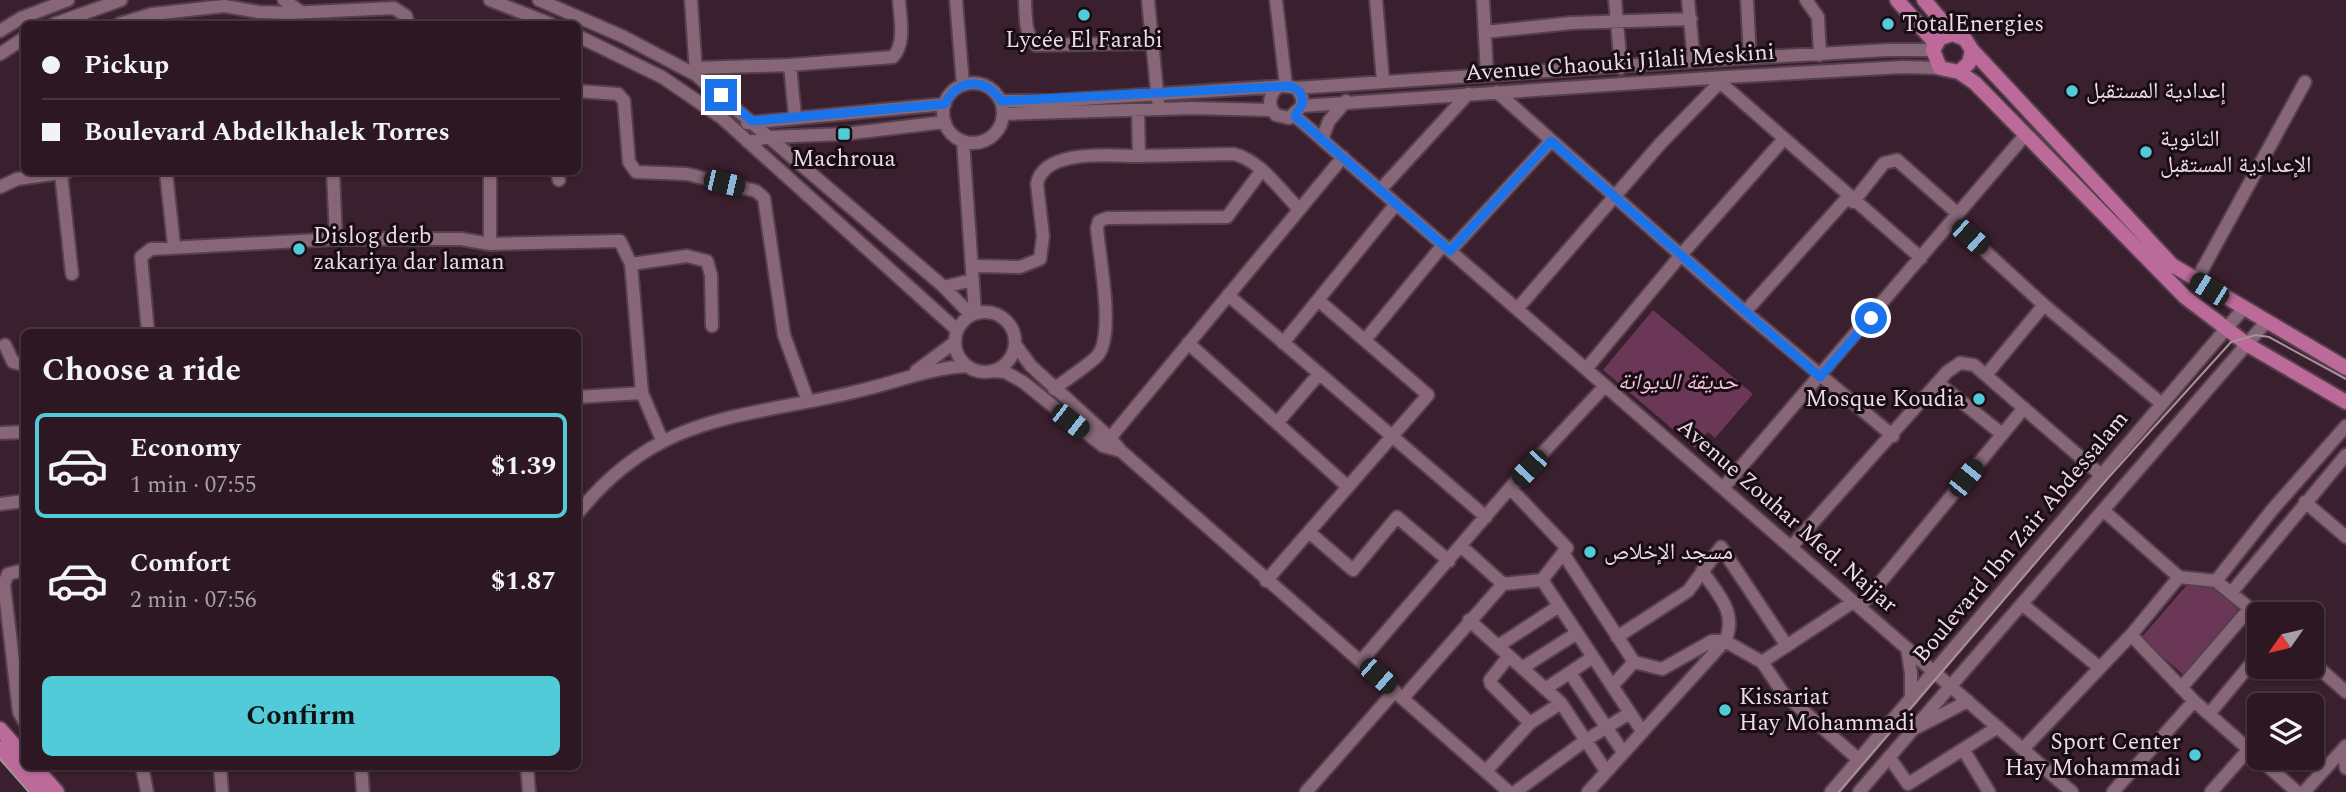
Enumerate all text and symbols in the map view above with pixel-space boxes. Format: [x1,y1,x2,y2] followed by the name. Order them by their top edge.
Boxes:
[1076,7,1092,23] marker: Lycée El Farabi
[1902,7,2044,42] place label: TotalEnergies
[1880,16,1896,32] marker: TotalEnergies
[1005,23,1163,58] place label: Lycée El Farabi
[1464,35,1776,91] street label: Avenue Chaouki Jilali Meskini
[84,45,169,85] text: Pickup
[2086,74,2226,109] place label: إعدادية المستقبل
[705,79,737,111] route end
[2064,83,2080,99] marker: إعدادية المستقبل
[84,112,450,152] text: Boulevard Abdelkhalek Torres
[2160,122,2312,183] place label: الثانوية الإعدادية المستقبل
[836,126,852,142] marker: Machroua
[792,142,896,177] place label: Machroua
[2138,144,2154,160] marker: الثانوية الإعدادية المستقبل
[702,168,747,198] car
[1948,215,1993,259] car
[313,219,505,280] place label: Dislog derb zakariya dar laman
[291,241,307,257] marker: Dislog derb zakariya dar laman
[2186,269,2233,309] car
[1855,302,1887,334] route start
[42,346,241,395] text: Choose a ride
[1618,365,1739,400] park label: حديقة الديوانة
[1805,382,1965,417] place label: Mosque Koudia
[1971,391,1987,407] marker: Mosque Koudia
[1047,400,1094,442] car
[1905,403,2137,671] street label: Boulevard Ibn Zair Abdessalam
[1669,410,1905,622] street label: Avenue Zouhar Med. Najjar
[130,428,240,468] text: Economy
[46,434,109,497] icon: car
[1507,445,1552,491] car
[491,446,556,486] text: $1.39
[1945,455,1988,501] car
[130,468,257,503] text: 1 min · 07:55
[1604,535,1733,570] place label: مسجد الإخلاص
[130,543,231,583] text: Comfort
[1582,544,1598,560] marker: مسجد الإخلاص
[46,549,109,612] icon: car
[491,561,556,601] text: $1.87
[130,583,257,618] text: 2 min · 07:56
[2247,602,2324,679] north arrow
[2247,602,2324,770] map controls
[1356,654,1401,698] car
[42,676,560,756] button: Confirm
[1739,680,1915,741] place label: Kissariat Hay Mohammadi
[2247,693,2324,770] button: layers
[1717,702,1733,718] marker: Kissariat Hay Mohammadi
[2005,725,2181,786] place label: Sport Center Hay Mohammadi
[2187,747,2203,763] marker: Sport Center Hay Mohammadi

